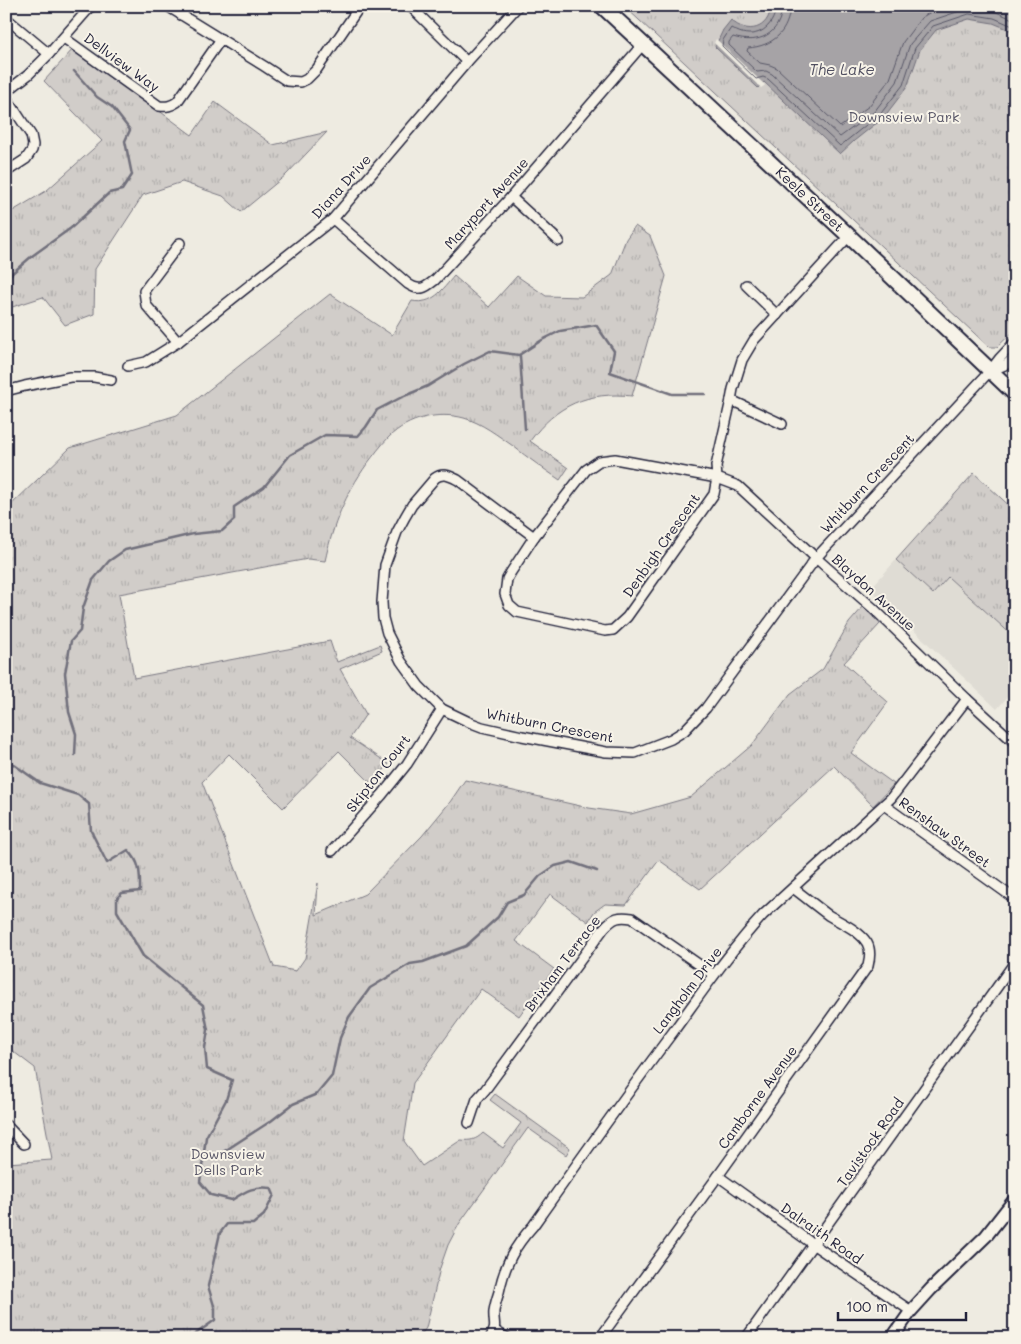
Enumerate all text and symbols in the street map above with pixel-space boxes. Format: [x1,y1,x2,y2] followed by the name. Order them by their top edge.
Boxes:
[80,28,164,96] street label: Dellview Way
[809,59,875,79] water label: The Lake
[849,107,959,126] park label: Downsview Park
[307,150,375,222] street label: Diana Drive
[440,153,532,253] street label: Maryport Avenue
[772,162,848,236] street label: Keele Street
[816,429,918,537] street label: Whitburn Crescent
[618,489,704,601] street label: Denbigh Crescent
[828,549,920,635] street label: Blaydon Avenue
[484,703,616,747] street label: Whitburn Crescent
[342,730,414,816] street label: Skipton Court
[895,792,995,872] street label: Renshaw Street
[520,911,604,1015] street label: Brixham Terrace
[648,943,726,1037] street label: Langholm Drive
[713,1041,801,1153] street label: Camborne Avenue
[832,1094,908,1190] street label: Tavistock Road
[191,1144,265,1179] park label: Downsview Dells Park
[778,1198,867,1268] street label: Dalraith Road
[838,1289,966,1321] scale bar
[846,1296,888,1316] text: 100 m

